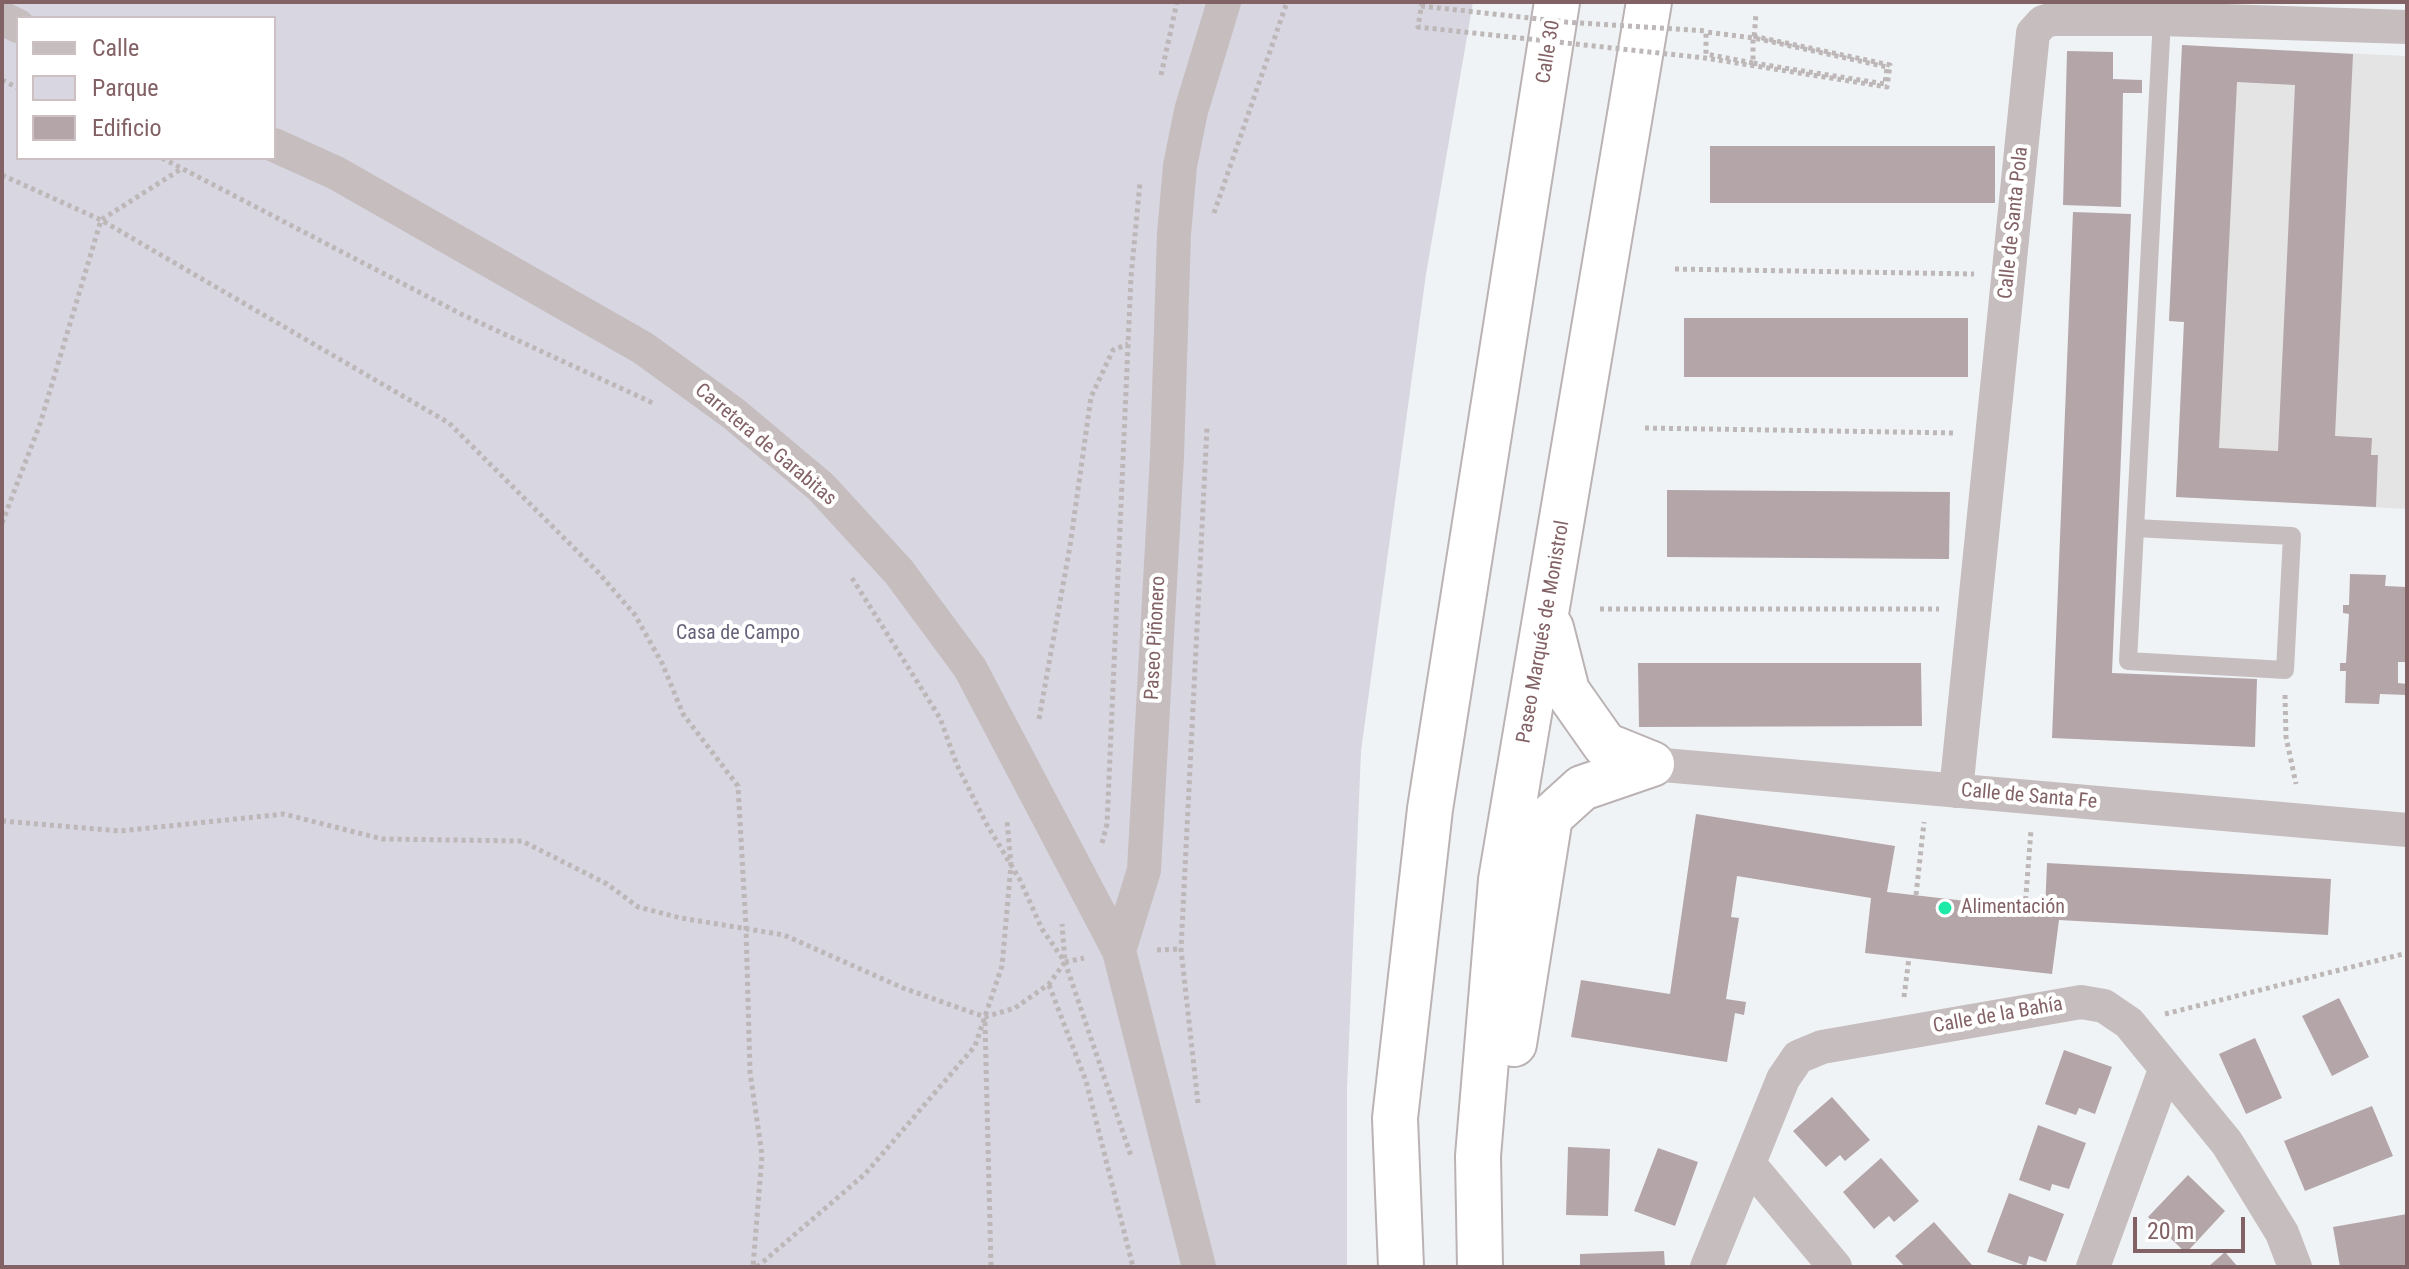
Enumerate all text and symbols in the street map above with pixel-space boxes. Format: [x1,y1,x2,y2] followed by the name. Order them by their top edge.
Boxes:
[16,16,276,160] legend
[1532,19,1566,85] street label: Calle 30
[92,34,139,62] text: Calle
[92,74,159,102] text: Parque
[92,114,162,142] text: Edificio
[1994,146,2034,300] street label: Calle de Santa Pola
[689,379,841,511] street label: Carretera de Garabitas
[1513,519,1575,745] street label: Paseo Marqués de Monistrol
[1141,575,1171,701] street label: Paseo Piñonero
[676,622,800,646] park label: Casa de Campo
[1960,779,2098,815] street label: Calle de Santa Fe
[1961,896,2065,920] place label: Alimentación
[1936,899,1954,917] marker: Alimentación
[1931,993,2065,1039] street label: Calle de la Bahía
[2137,1201,2249,1251] scale bar
[2147,1217,2194,1245] text: 20 m

